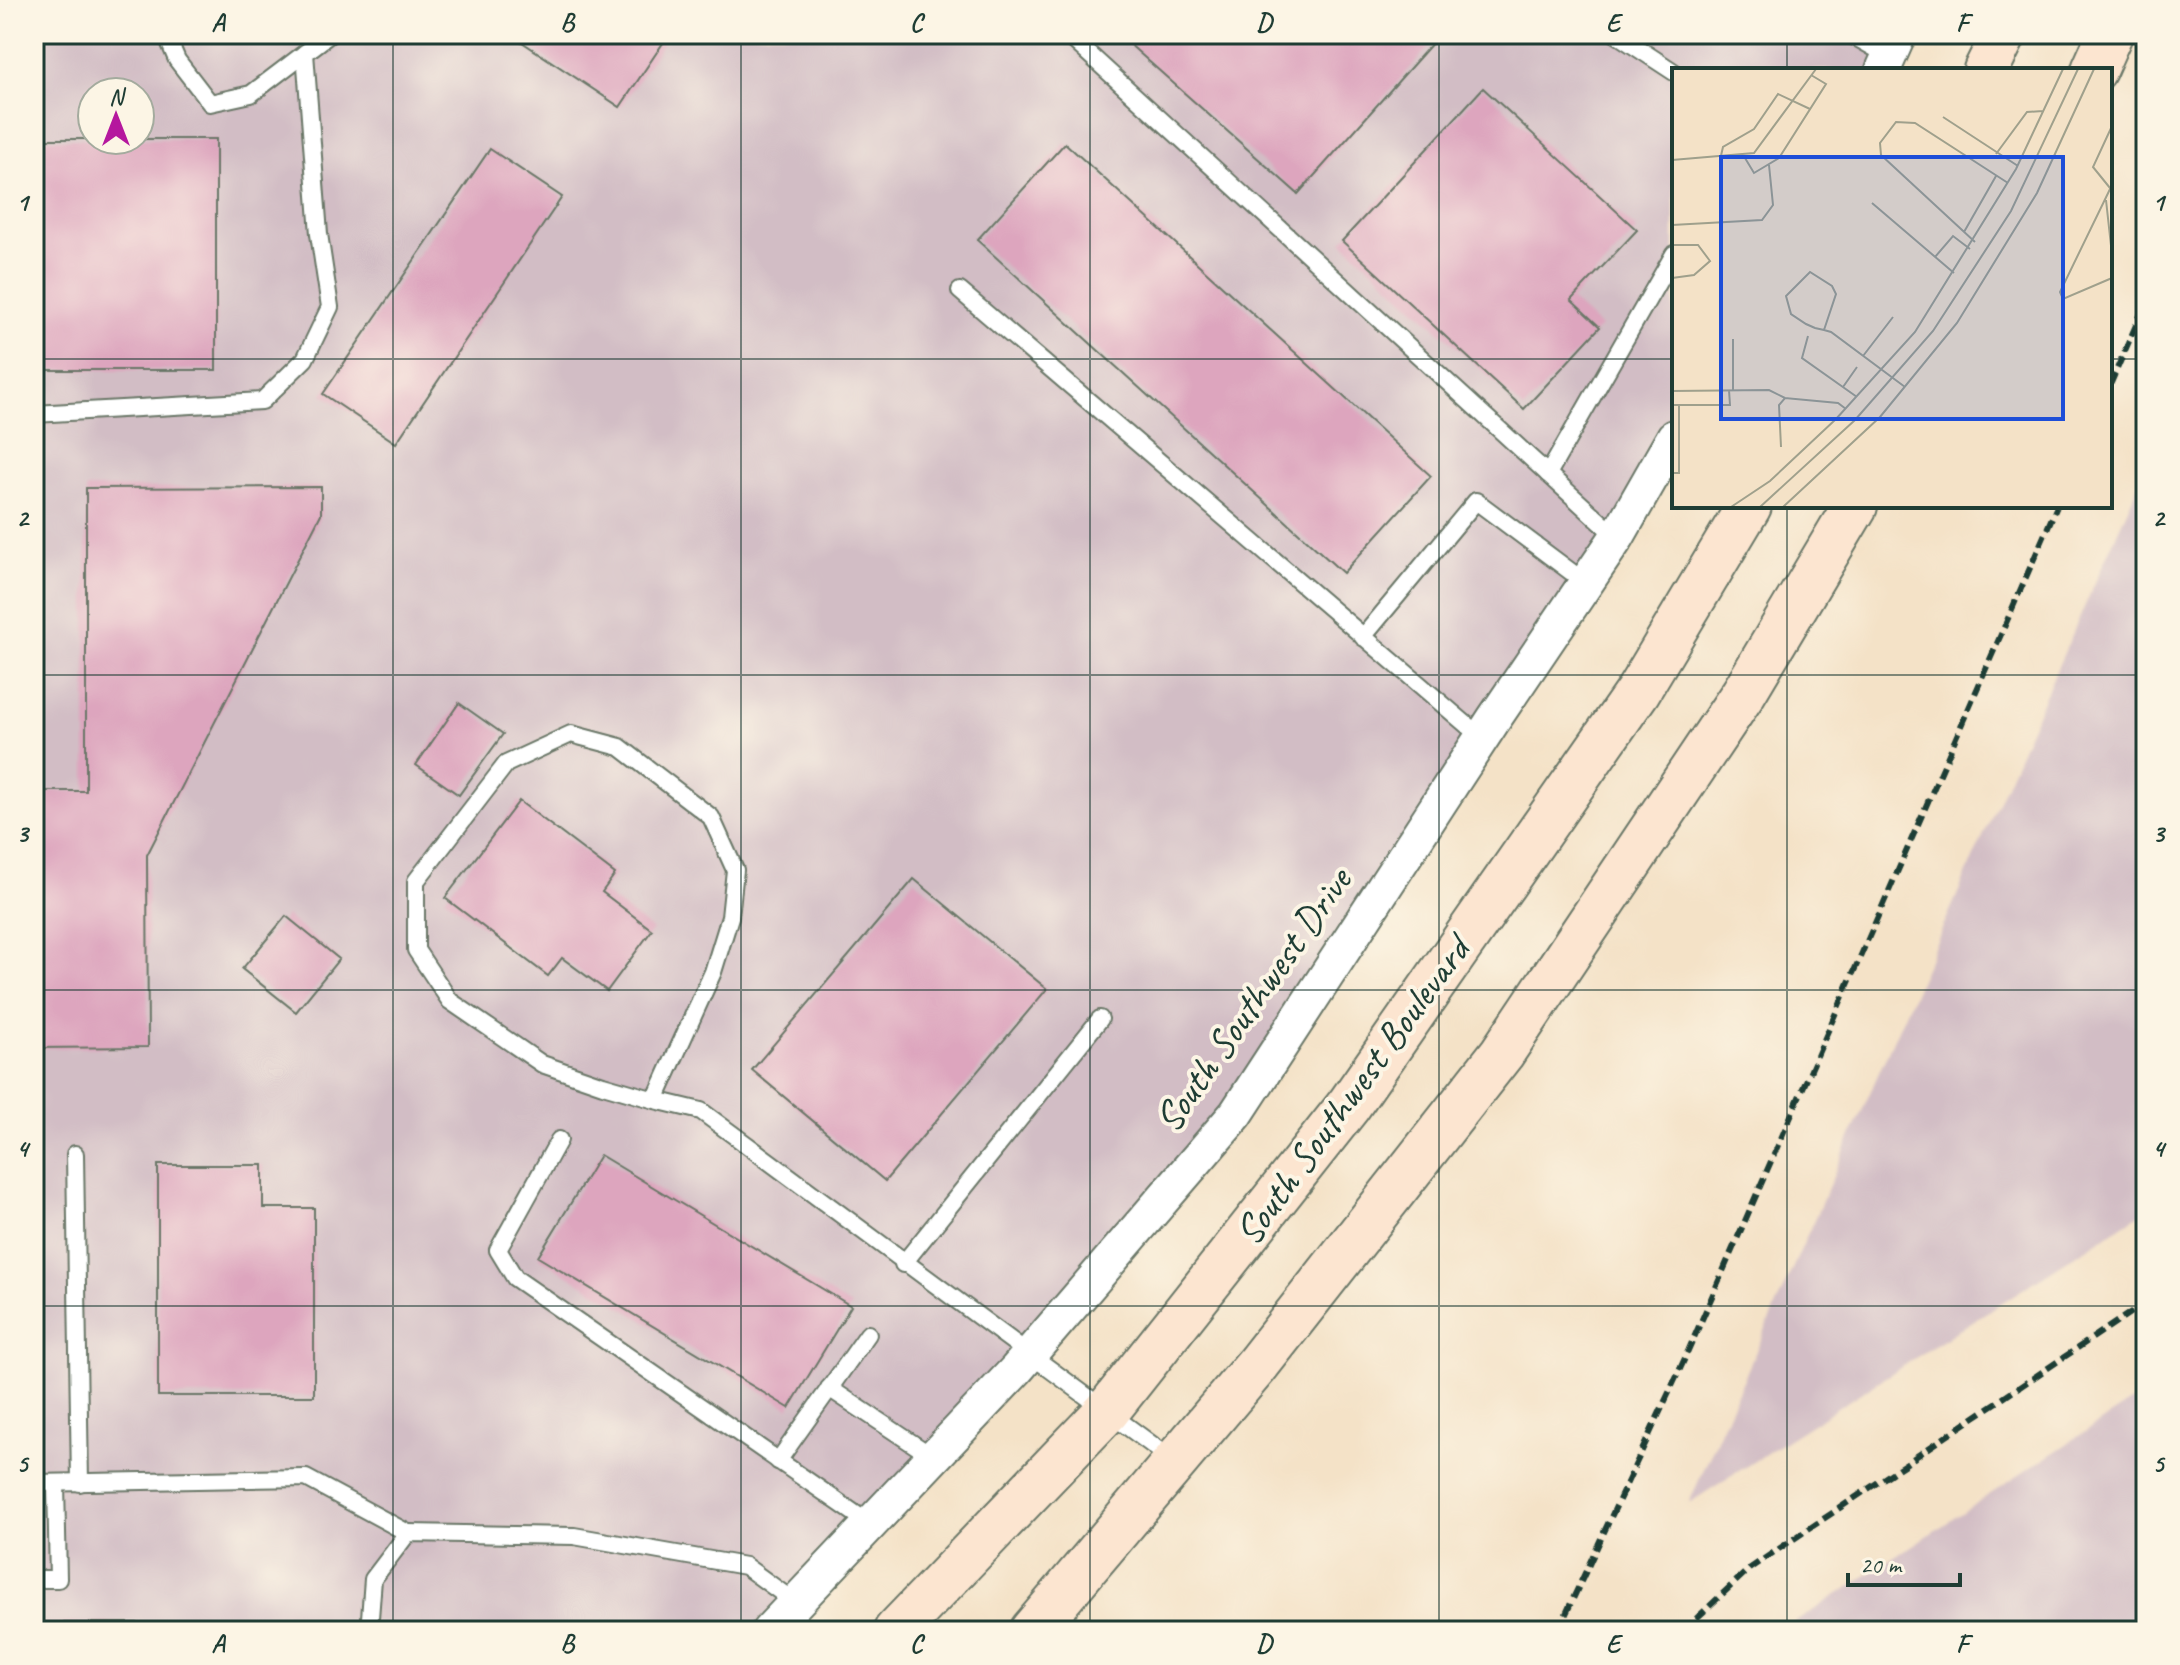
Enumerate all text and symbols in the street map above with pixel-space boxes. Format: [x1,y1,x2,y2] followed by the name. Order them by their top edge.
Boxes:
[211,6,226,39] text: A
[560,6,576,39] text: B
[910,6,926,39] text: C
[1256,6,1274,39] text: D
[1606,6,1624,39] text: E
[1956,6,1974,39] text: F
[1672,68,2112,508] inset map
[76,76,156,156] north arrow
[109,83,126,111] text: N
[16,186,31,219] text: 1
[2152,186,2167,219] text: 1
[16,501,30,534] text: 2
[2152,501,2166,534] text: 2
[16,817,30,850] text: 3
[2152,817,2166,850] text: 3
[1143,856,1364,1142] street label: South Southwest Drive
[1223,922,1484,1255] street label: South Southwest Boulevard
[16,1132,31,1165] text: 4
[2152,1132,2167,1165] text: 4
[16,1447,30,1480] text: 5
[2152,1447,2166,1480] text: 5
[1848,1537,1960,1587] scale bar
[1860,1550,1903,1580] text: 20 m
[211,1627,226,1660] text: A
[560,1627,576,1660] text: B
[910,1627,926,1660] text: C
[1256,1627,1274,1660] text: D
[1606,1627,1624,1660] text: E
[1956,1627,1974,1660] text: F

